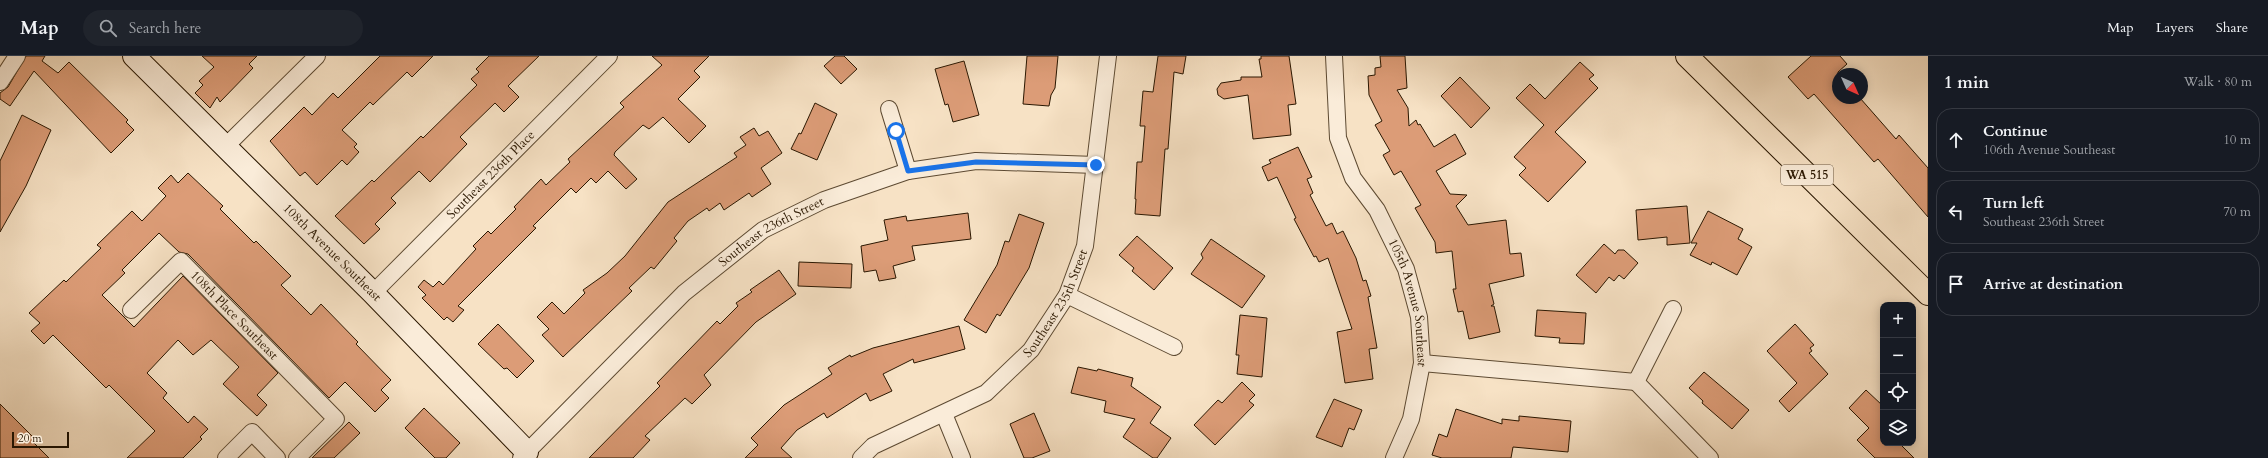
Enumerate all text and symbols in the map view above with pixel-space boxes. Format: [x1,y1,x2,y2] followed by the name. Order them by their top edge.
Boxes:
[83,10,363,46] search box
[20,15,59,41] text: Map
[97,17,119,39] icon: search
[129,18,201,38] text: Search here
[2107,18,2134,37] text: Map
[2156,18,2194,37] text: Layers
[2216,18,2248,37] text: Share
[1832,68,1868,104] north arrow
[1944,71,1989,94] text: 1 min
[2184,73,2252,91] text: Walk · 80 m
[1983,121,2048,141] text: Continue
[887,122,905,140] route start
[443,126,539,223] street label: Southeast 236th Place
[1945,129,1967,151] icon: ahead
[2223,131,2251,149] text: 10 m
[1983,141,2115,159] text: 106th Avenue Southeast
[1087,156,1105,174] route end
[1781,165,1833,185] road number: WA 515
[715,192,827,271] street label: Southeast 236th Street
[1983,193,2044,213] text: Turn left
[279,199,385,305] street label: 108th Avenue Southeast
[1945,201,1967,223] icon: left
[2223,203,2251,221] text: 70 m
[1983,213,2104,231] text: Southeast 236th Street
[1383,236,1431,368] street label: 105th Avenue Southeast
[1019,247,1092,362] street label: Southeast 235th Street
[186,267,282,364] street label: 108th Place Southeast
[1945,273,1967,295] icon: arrive
[1983,274,2123,294] text: Arrive at destination
[1880,302,1916,446] map controls
[1880,302,1916,338] button: +
[1880,338,1916,374] button: −
[1880,374,1916,410] button: locate
[1880,410,1916,446] button: layers
[12,430,69,449] scale bar
[18,431,42,446] text: 20 m

